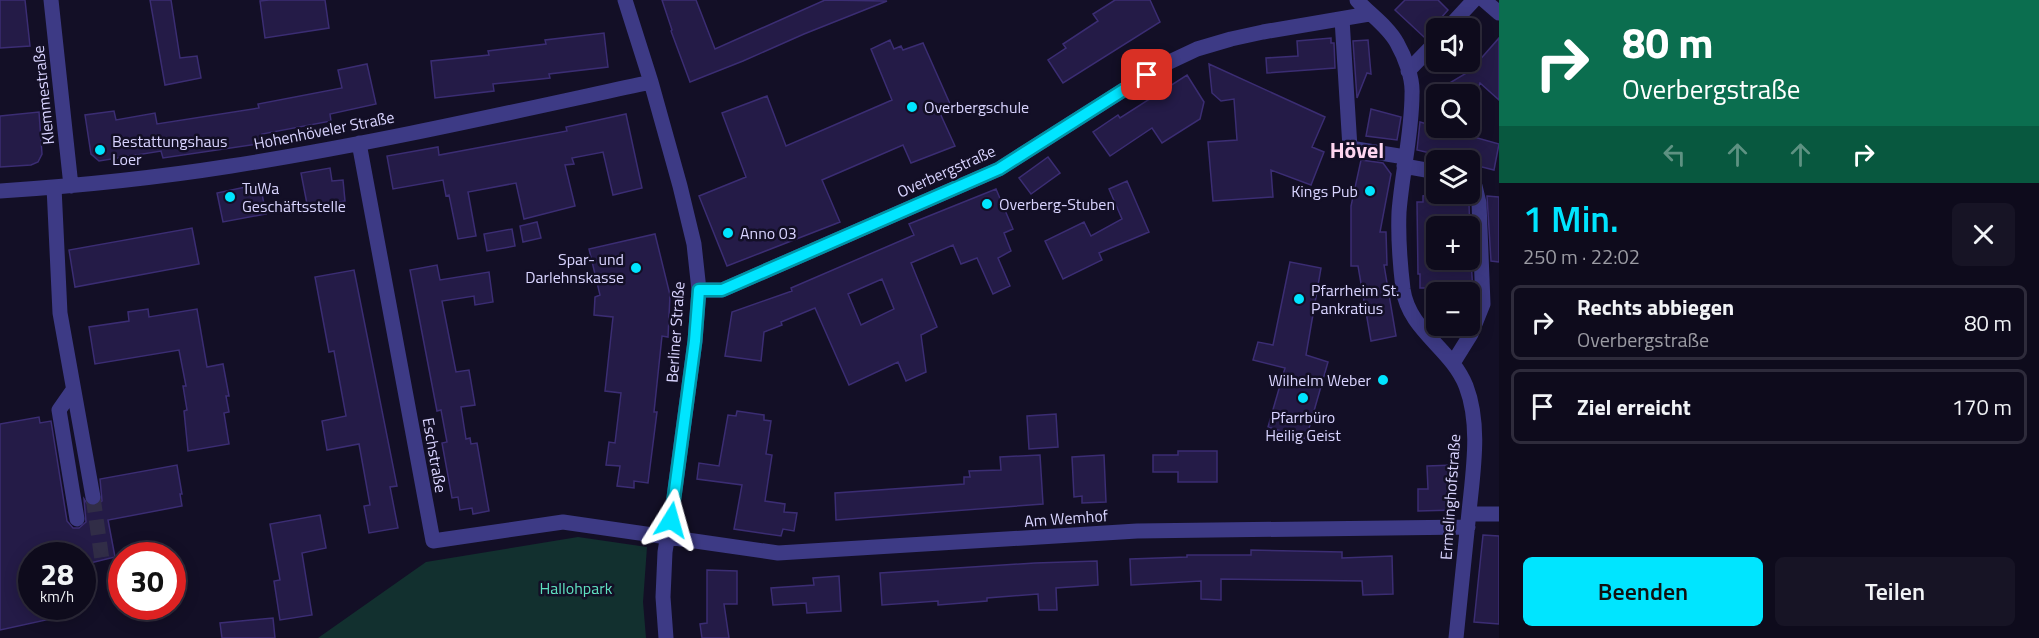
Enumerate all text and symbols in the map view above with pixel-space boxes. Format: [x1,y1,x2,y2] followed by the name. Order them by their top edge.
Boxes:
[1622,10,1714,74] text: 80 m
[1426,18,1480,336] map controls
[1426,18,1480,72] button: sound
[1523,24,1601,102] icon: right
[26,44,60,146] street label: Klemmestraße
[1121,49,1172,100] pin
[1130,58,1163,91] icon: arrive
[1622,68,1800,109] text: Overbergstraße
[1426,84,1480,138] button: search
[924,95,1029,119] place label: Overbergschule
[905,100,919,114] marker: Overbergschule
[252,105,396,155] street label: Hohenhöveler Straße
[112,129,228,171] place label: Bestattungshaus Loer
[1330,133,1384,167] district label: Hövel
[1658,138,1691,171] icon: left
[1721,138,1754,171] icon: ahead
[1784,138,1817,171] icon: ahead
[1847,138,1880,171] icon: right
[893,139,999,203] street label: Overbergstraße
[93,143,107,157] marker: Bestattungshaus Loer
[1426,150,1480,204] button: layers
[242,176,346,218] place label: TuWa Geschäftsstelle
[1291,179,1358,203] place label: Kings Pub
[1363,184,1377,198] marker: Kings Pub
[223,190,237,204] marker: TuWa Geschäftsstelle
[1523,191,1619,246] text: 1 Min.
[999,192,1115,216] place label: Overberg-Stuben
[980,197,994,211] marker: Overberg-Stuben
[1952,203,2015,266] button: close
[1426,216,1480,270] button: +
[740,221,797,245] place label: Anno 03
[721,226,735,240] marker: Anno 03
[1523,241,1640,272] text: 250 m · 22:02
[525,247,624,289] place label: Spar- und Darlehnskasse
[629,261,643,275] marker: Spar- und Darlehnskasse
[1311,278,1400,320] place label: Pfarrheim St. Pankratius
[659,281,691,383] street label: Berliner Straße
[1426,282,1480,336] button: −
[1577,290,1734,324] text: Rechts abbiegen
[1292,292,1306,306] marker: Pfarrheim St. Pankratius
[1526,306,1559,339] icon: right
[1964,306,2012,340] text: 80 m
[1577,324,1709,355] text: Overbergstraße
[1268,368,1371,392] place label: Wilhelm Weber
[1376,373,1390,387] marker: Wilhelm Weber
[1526,390,1559,423] icon: arrive
[1577,390,1691,424] text: Ziel erreicht
[1952,390,2012,424] text: 170 m
[1296,391,1310,405] marker: Pfarrbüro Heilig Geist
[1265,405,1341,447] place label: Pfarrbüro Heilig Geist
[417,416,453,494] street label: Eschstraße
[1434,433,1466,561] street label: Ermelinghofstraße
[639,488,703,552] position arrow
[1023,503,1109,533] street label: Am Wemhof
[108,542,186,620] speed limit sign: 30
[40,551,74,597] text: 28
[1523,557,1763,626] button: Beenden
[1775,557,2015,626] button: Teilen
[540,576,613,600] park label: Hallohpark
[40,585,74,608] text: km/h

